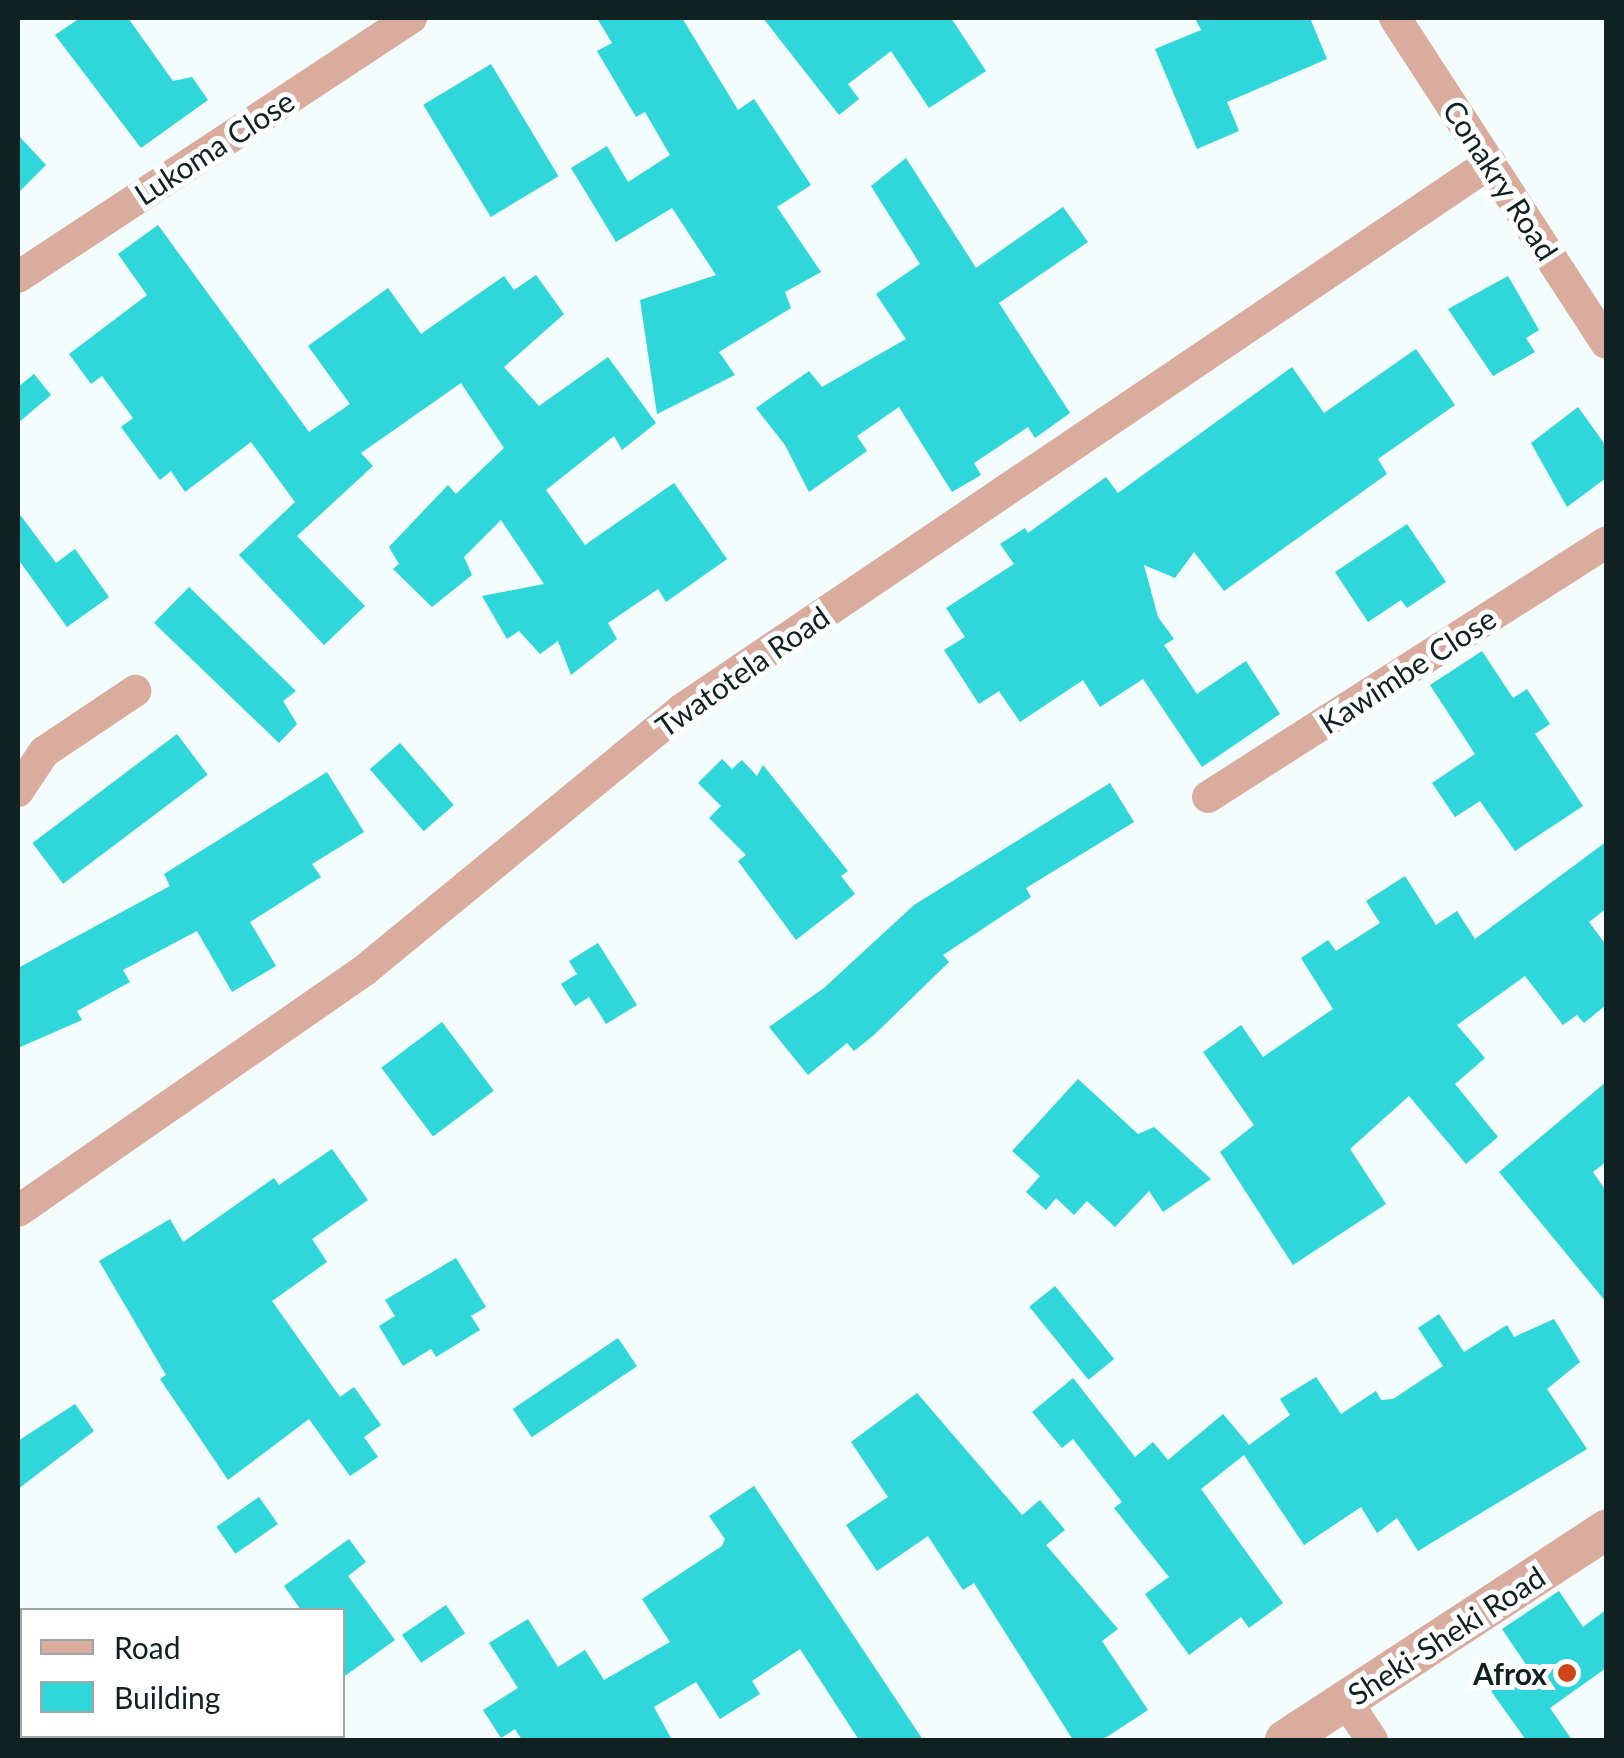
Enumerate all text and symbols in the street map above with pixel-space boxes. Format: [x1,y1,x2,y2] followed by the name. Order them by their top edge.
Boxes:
[128,82,300,212] street label: Lukoma Close
[1436,93,1566,267] street label: Conakry Road
[648,598,836,744] street label: Twatotela Road
[1312,600,1502,740] street label: Kawimbe Close
[1341,1558,1551,1712] street label: Sheki-Sheki Road
[20,1608,345,1738] legend
[114,1629,181,1665] text: Road
[1473,1655,1547,1691] place label: Afrox
[1556,1662,1578,1684] marker: Afrox
[114,1679,220,1715] text: Building

